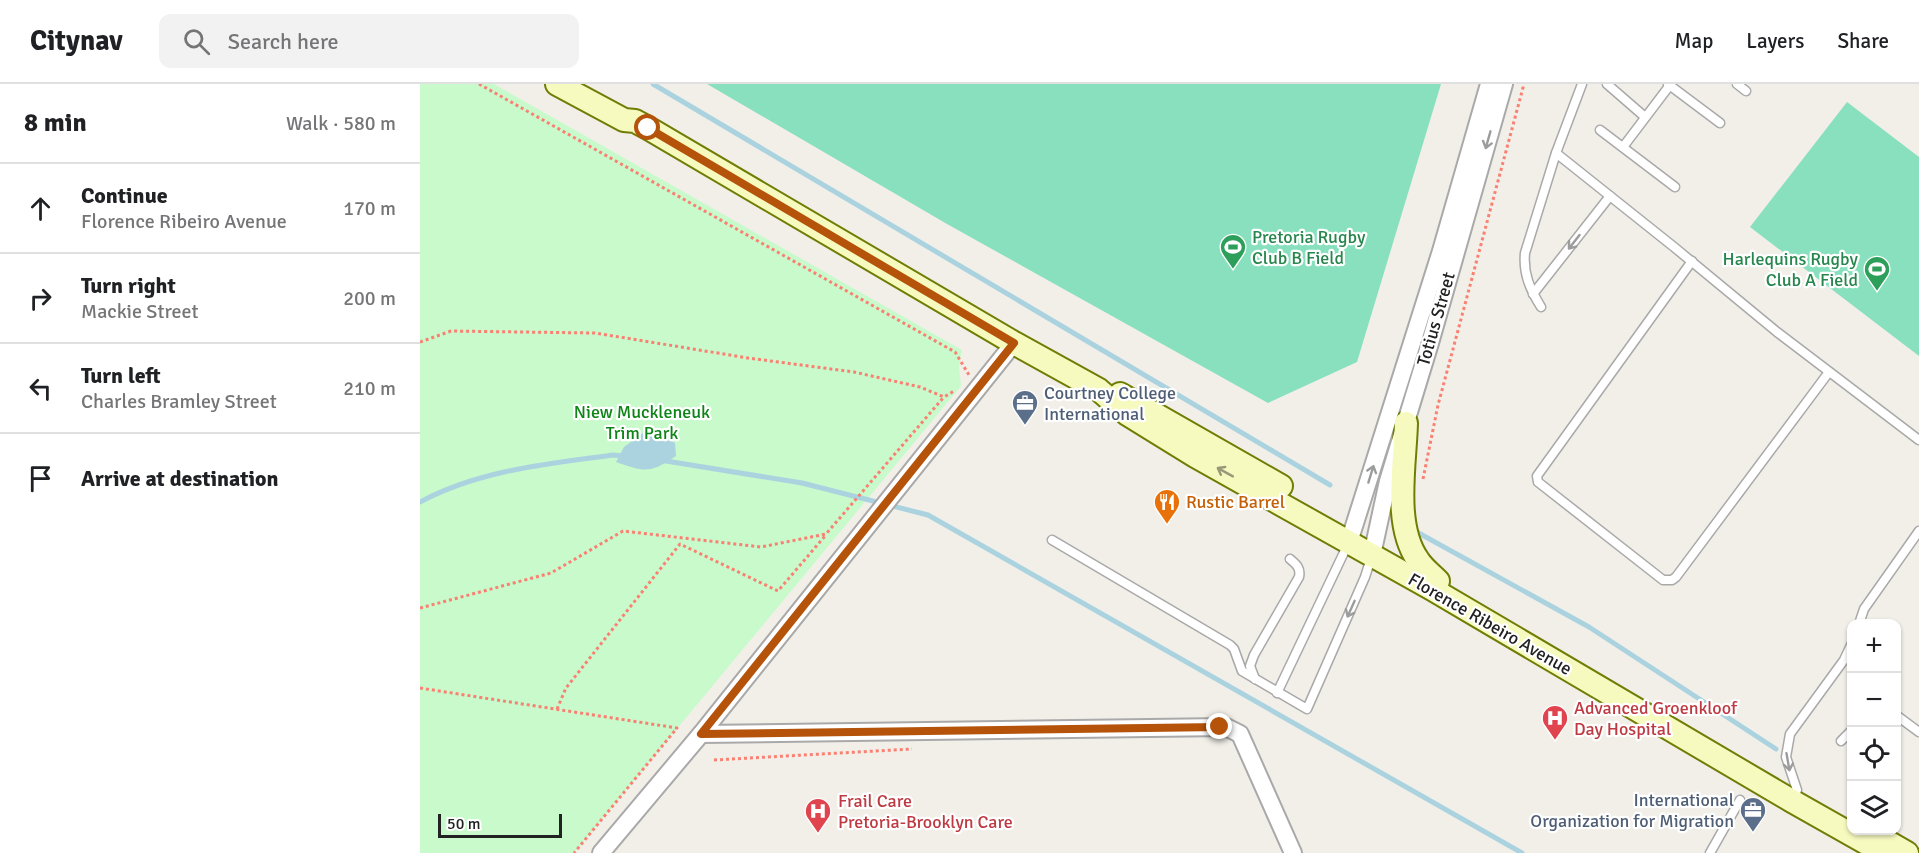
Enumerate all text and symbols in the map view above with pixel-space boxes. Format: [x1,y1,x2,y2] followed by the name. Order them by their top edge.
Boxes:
[159,14,579,68] search box
[30,24,123,58] text: Citynav
[180,25,213,58] icon: search
[228,28,339,55] text: Search here
[1675,28,1713,54] text: Map
[1746,28,1804,54] text: Layers
[1837,28,1889,54] text: Share
[24,107,87,139] text: 8 min
[286,111,396,136] text: Walk · 580 m
[634,114,660,140] route start
[1482,130,1493,149] one-way arrow
[81,182,168,209] text: Continue
[24,192,57,225] icon: ahead
[343,196,396,221] text: 170 m
[81,209,287,234] text: Florence Ribeiro Avenue
[1252,226,1366,269] place label: Pretoria Rugby Club B Field
[1218,232,1248,270] sports icon: Pretoria Rugby Club B Field
[1567,234,1580,250] one-way arrow
[1722,248,1859,291] place label: Harlequins Rugby Club A Field
[1862,254,1892,292] sports icon: Harlequins Rugby Club A Field
[1412,270,1460,368] street label: Totius Street
[81,272,176,299] text: Turn right
[24,282,57,315] icon: right
[343,286,396,311] text: 200 m
[81,299,198,324] text: Mackie Street
[81,362,161,389] text: Turn left
[24,372,57,405] icon: left
[343,376,396,401] text: 210 m
[1044,382,1176,425] place label: Courtney College International
[1010,388,1040,426] office icon: Courtney College International
[81,389,277,414] text: Charles Bramley Street
[574,401,710,444] park label: Niew Muckleneuk Trim Park
[24,462,57,495] icon: arrive
[81,465,278,492] text: Arrive at destination
[1366,465,1377,484] one-way arrow
[1216,466,1234,477] one-way arrow
[1152,487,1182,525] restaurant icon: Rustic Barrel
[1186,491,1285,513] place label: Rustic Barrel
[1404,568,1576,680] street label: Florence Ribeiro Avenue
[1344,600,1356,618] one-way arrow
[1847,619,1901,835] map controls
[1847,619,1901,673] button: +
[1847,673,1901,727] button: −
[1574,697,1738,740] place label: Advanced Groenkloof Day Hospital
[1540,703,1570,741] hospital icon: Advanced Groenkloof Day Hospital
[1206,713,1232,739] route end
[1847,727,1901,781] button: locate
[1783,752,1794,772] one-way arrow
[1847,781,1901,835] button: layers
[1530,789,1734,832] place label: International Organization for Migration
[838,790,1013,833] place label: Frail Care Pretoria-Brooklyn Care
[1738,795,1768,833] office icon: International Organization for Migration
[803,796,833,834] hospital icon: Frail Care Pretoria-Brooklyn Care
[438,811,562,838] scale bar
[447,814,481,834] text: 50 m

